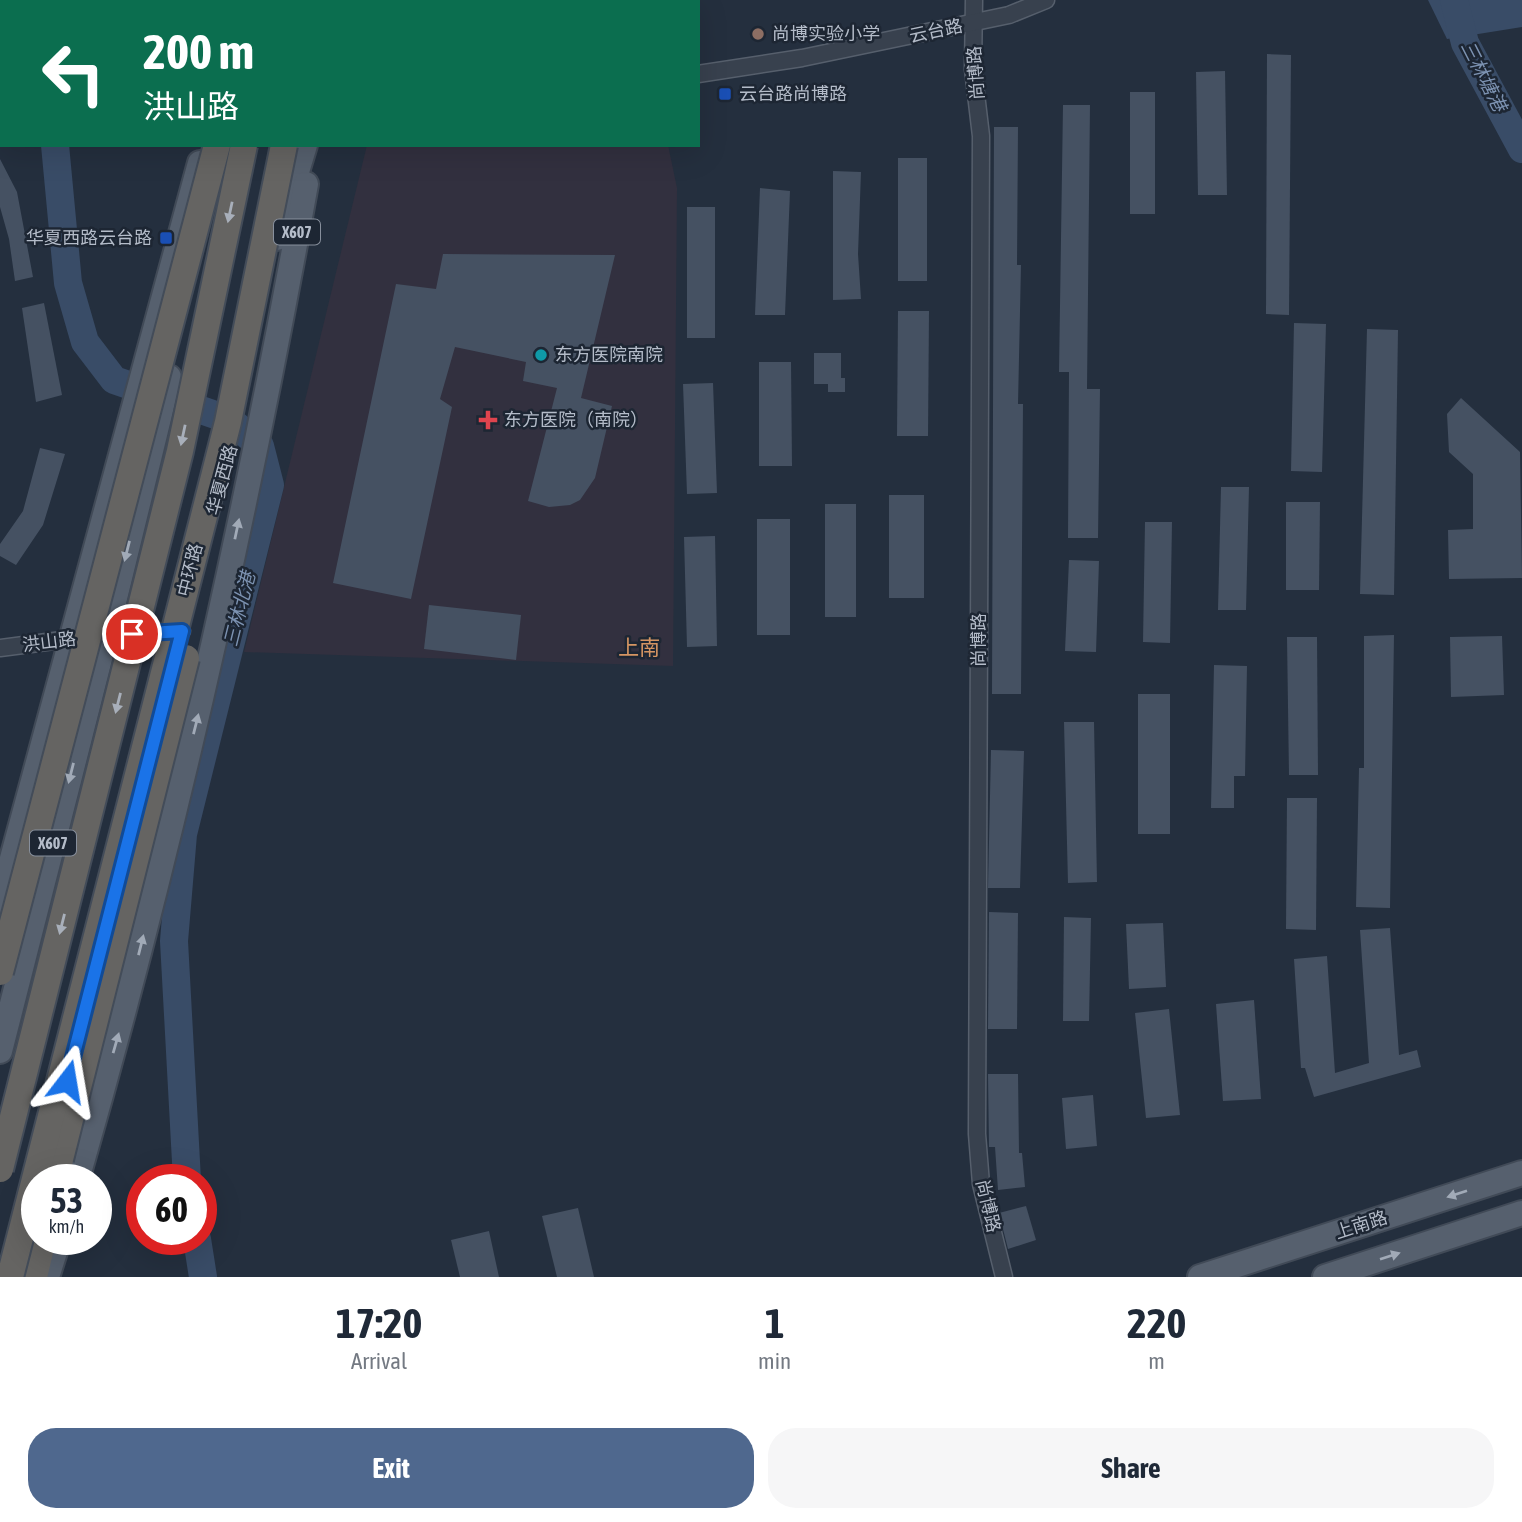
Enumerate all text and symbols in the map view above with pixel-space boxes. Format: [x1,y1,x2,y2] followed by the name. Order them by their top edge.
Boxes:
[907,15,964,46] street label: 云台路
[143,23,254,79] text: 200 m
[772,23,880,44] place label: 尚博实验小学
[750,26,766,42] marker: 尚博实验小学
[28,28,119,119] icon: left
[1457,37,1512,118] water label: 三林塘港
[963,45,988,101] street label: 尚博路
[739,83,847,104] place label: 云台路尚博路
[717,86,733,102] marker: 云台路尚博路
[143,88,239,125] text: 洪山路
[224,201,235,223] one-way arrow
[274,220,320,244] road number: X607
[26,227,152,248] place label: 华夏西路云台路
[158,230,174,246] marker: 华夏西路云台路
[555,344,663,365] place label: 东方医院南院
[533,347,549,363] marker: 东方医院南院
[504,409,648,430] place label: 东方医院（南院）
[478,410,498,430] marker: 东方医院（南院）
[178,424,189,446] one-way arrow
[202,442,241,517] street label: 华夏西路
[232,518,243,540] one-way arrow
[121,540,132,562] one-way arrow
[173,541,206,599] street label: 中环路
[219,567,260,649] water label: 三林北港
[102,604,162,664] pin
[968,613,989,667] street label: 尚博路
[113,615,151,653] icon: arrive
[21,628,77,655] street label: 洪山路
[618,635,660,659] district label: 上南
[112,693,123,715] one-way arrow
[191,713,202,735] one-way arrow
[65,762,76,784] one-way arrow
[30,830,76,856] road number: X607
[56,913,67,935] one-way arrow
[136,934,147,956] one-way arrow
[112,1032,122,1053] one-way arrow
[30,1044,104,1118] position arrow
[126,1164,217,1255] speed limit sign: 60
[972,1177,1005,1235] street label: 尚博路
[50,1180,83,1220] text: 53
[1447,1190,1468,1200] one-way arrow
[1332,1206,1390,1243] street label: 上南路
[49,1216,84,1237] text: km/h
[1379,1250,1400,1261] one-way arrow
[336,1299,422,1347] text: 17:20
[765,1299,784,1347] text: 1
[1127,1299,1186,1347] text: 220
[351,1348,407,1374] text: Arrival
[758,1348,791,1374] text: min
[1148,1348,1165,1374] text: m
[28,1428,754,1508] button: Exit
[768,1428,1494,1508] button: Share

